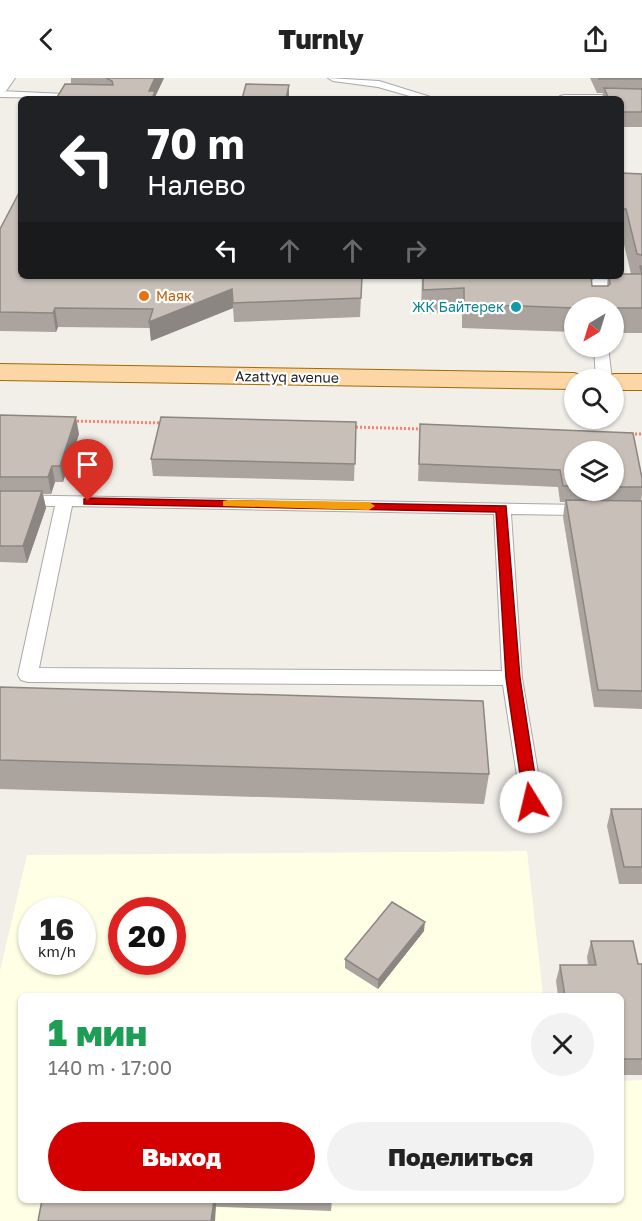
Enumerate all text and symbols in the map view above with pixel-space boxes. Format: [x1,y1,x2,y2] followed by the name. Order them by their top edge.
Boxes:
[30,23,63,56] icon: back
[278,23,364,55] text: Turnly
[579,23,612,56] icon: share
[147,118,244,168] text: 70 m
[48,120,126,198] icon: left
[147,169,246,201] text: Налево
[210,234,243,267] icon: left
[273,234,306,267] icon: ahead
[336,234,369,267] icon: ahead
[399,234,432,267] icon: right
[156,287,192,304] place label: Маяк
[137,289,151,303] marker: Маяк
[564,297,624,357] north arrow
[564,297,624,501] map controls
[412,298,504,315] place label: ЖК Байтерек
[509,300,523,314] marker: ЖК Байтерек
[235,367,339,386] street label: Azattyq avenue
[564,369,624,429] button: search
[62,439,113,501] pin
[564,441,624,501] button: layers
[71,448,104,481] icon: arrive
[499,770,563,834] position arrow
[108,897,186,975] speed limit sign: 20
[40,911,74,947] text: 16
[38,942,76,960] text: km/h
[48,1011,147,1054] text: 1 мин
[531,1013,594,1076] button: close
[48,1055,172,1079] text: 140 m · 17:00
[48,1122,315,1191] button: Выход
[327,1122,594,1191] button: Поделиться

